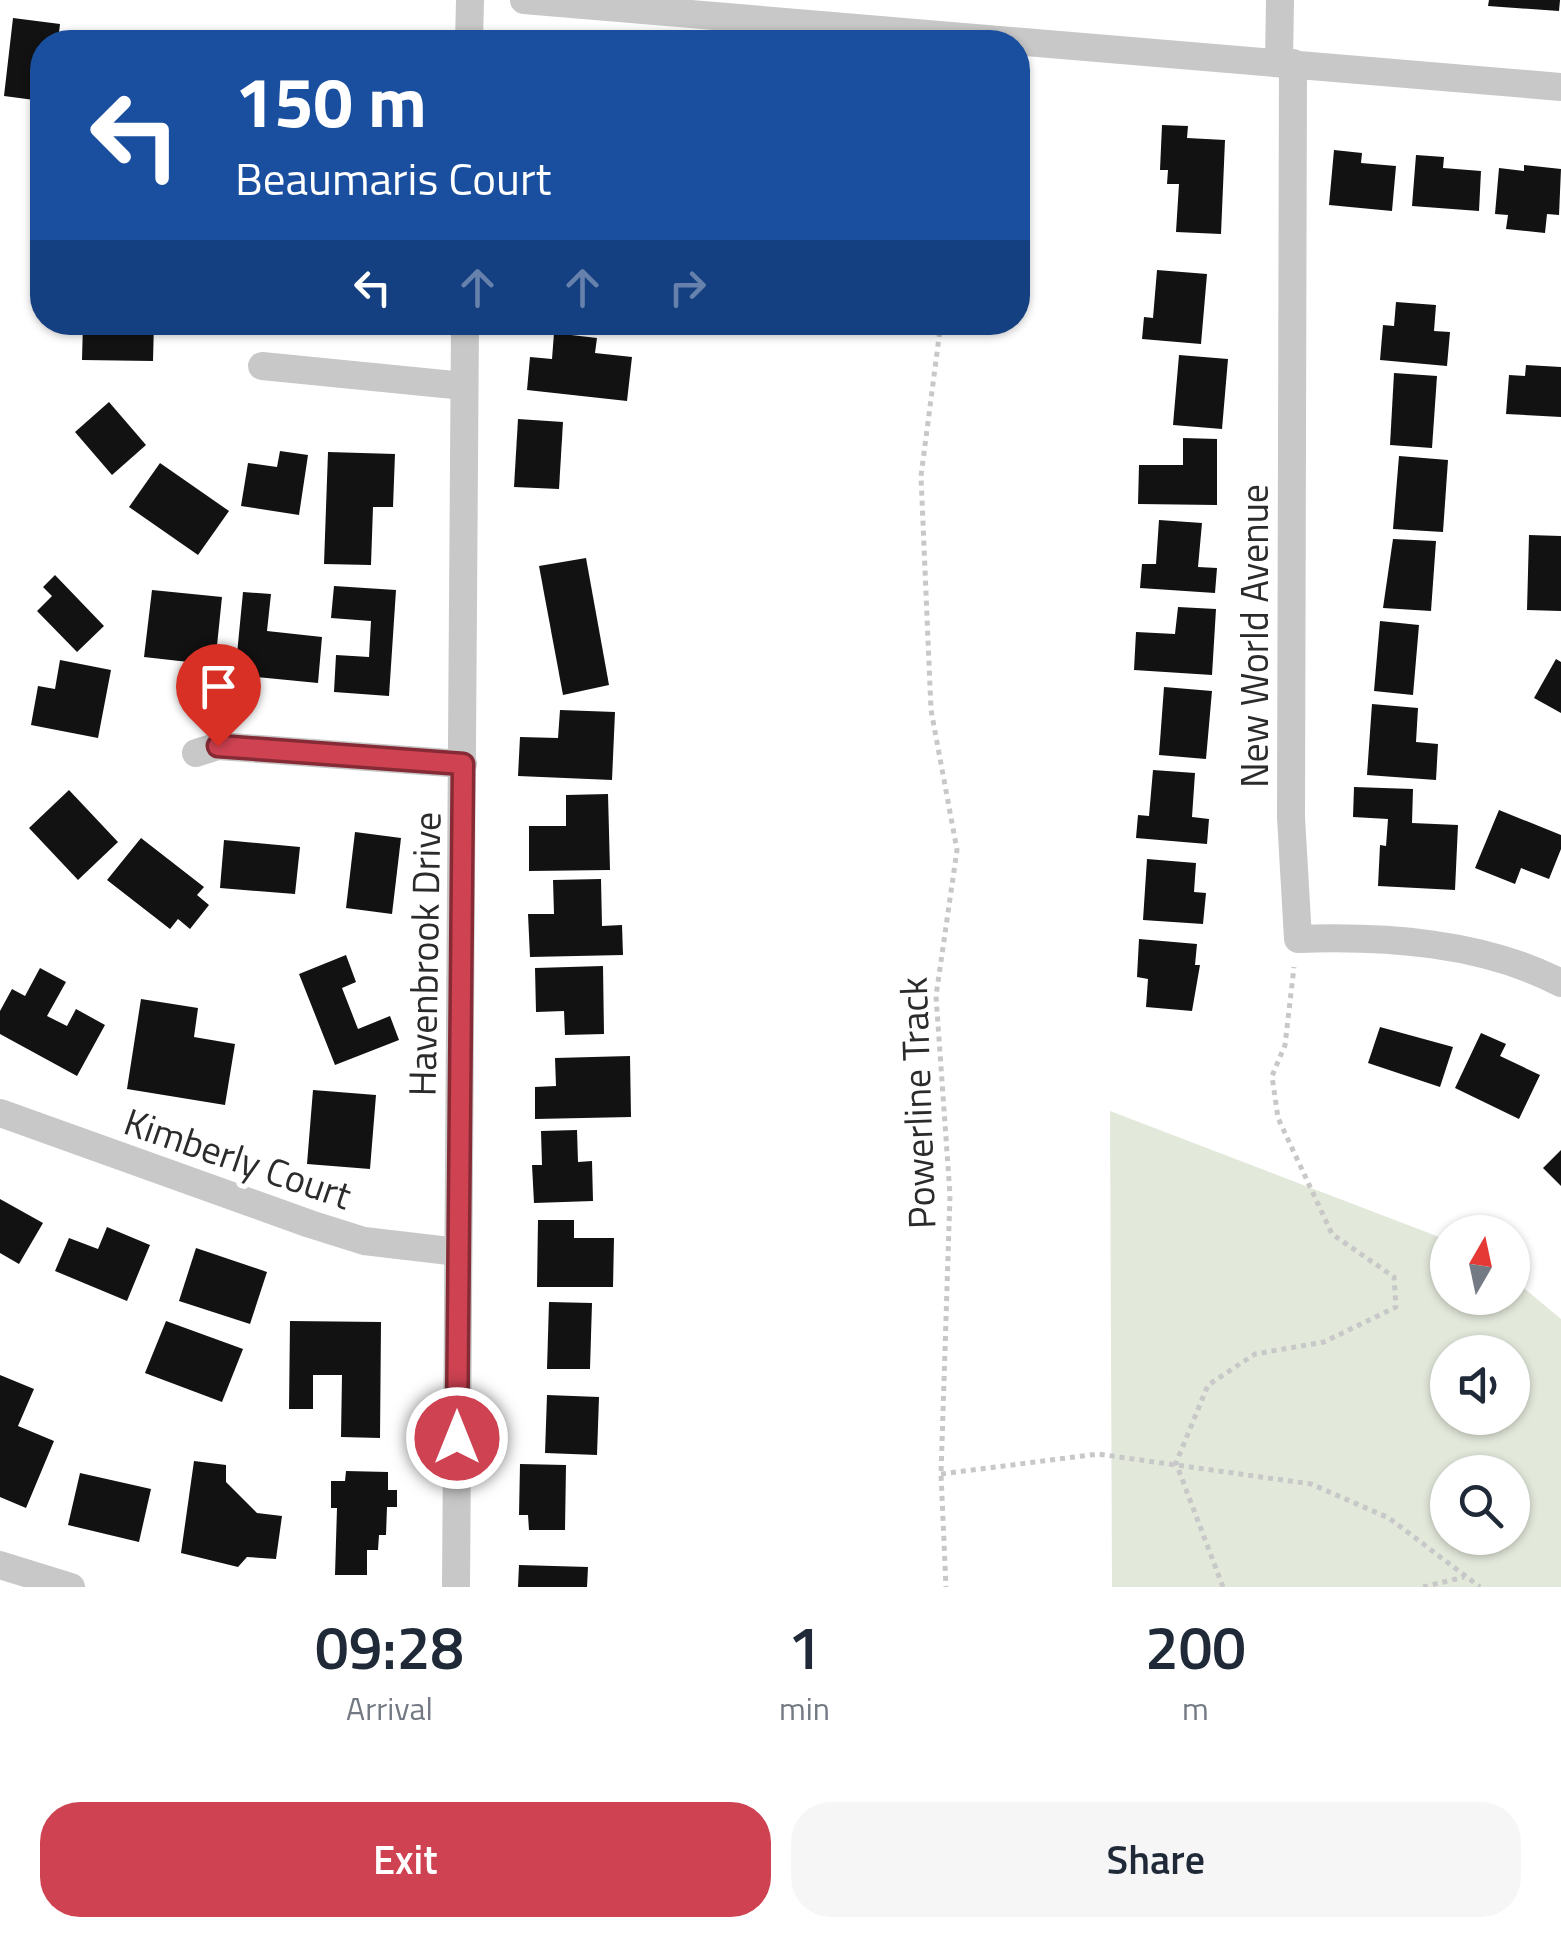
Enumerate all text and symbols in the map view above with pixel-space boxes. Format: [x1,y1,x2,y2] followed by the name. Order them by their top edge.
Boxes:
[235,48,427,154] text: 150 m
[70,70,200,200] icon: left
[235,144,551,212] text: Beaumaris Court
[345,260,400,315] icon: left
[450,260,505,315] icon: ahead
[555,260,610,315] icon: ahead
[660,260,715,315] icon: right
[1225,484,1283,788] street label: New World Avenue
[176,644,261,747] pin
[191,659,246,714] icon: arrive
[393,811,455,1097] street label: Havenbrook Drive
[884,976,950,1230] street label: Powerline Track
[117,1092,359,1224] street label: Kimberly Court
[1430,1215,1530,1315] north arrow
[1430,1215,1530,1555] map controls
[1430,1335,1530,1435] button: sound
[405,1386,509,1490] position arrow
[1430,1455,1530,1555] button: search
[315,1601,464,1692] text: 09:28
[788,1601,821,1692] text: 1
[1145,1601,1246,1692] text: 200
[346,1684,433,1732] text: Arrival
[779,1684,830,1732] text: min
[1182,1684,1209,1732] text: m
[40,1802,771,1917] button: Exit
[791,1802,1521,1917] button: Share

